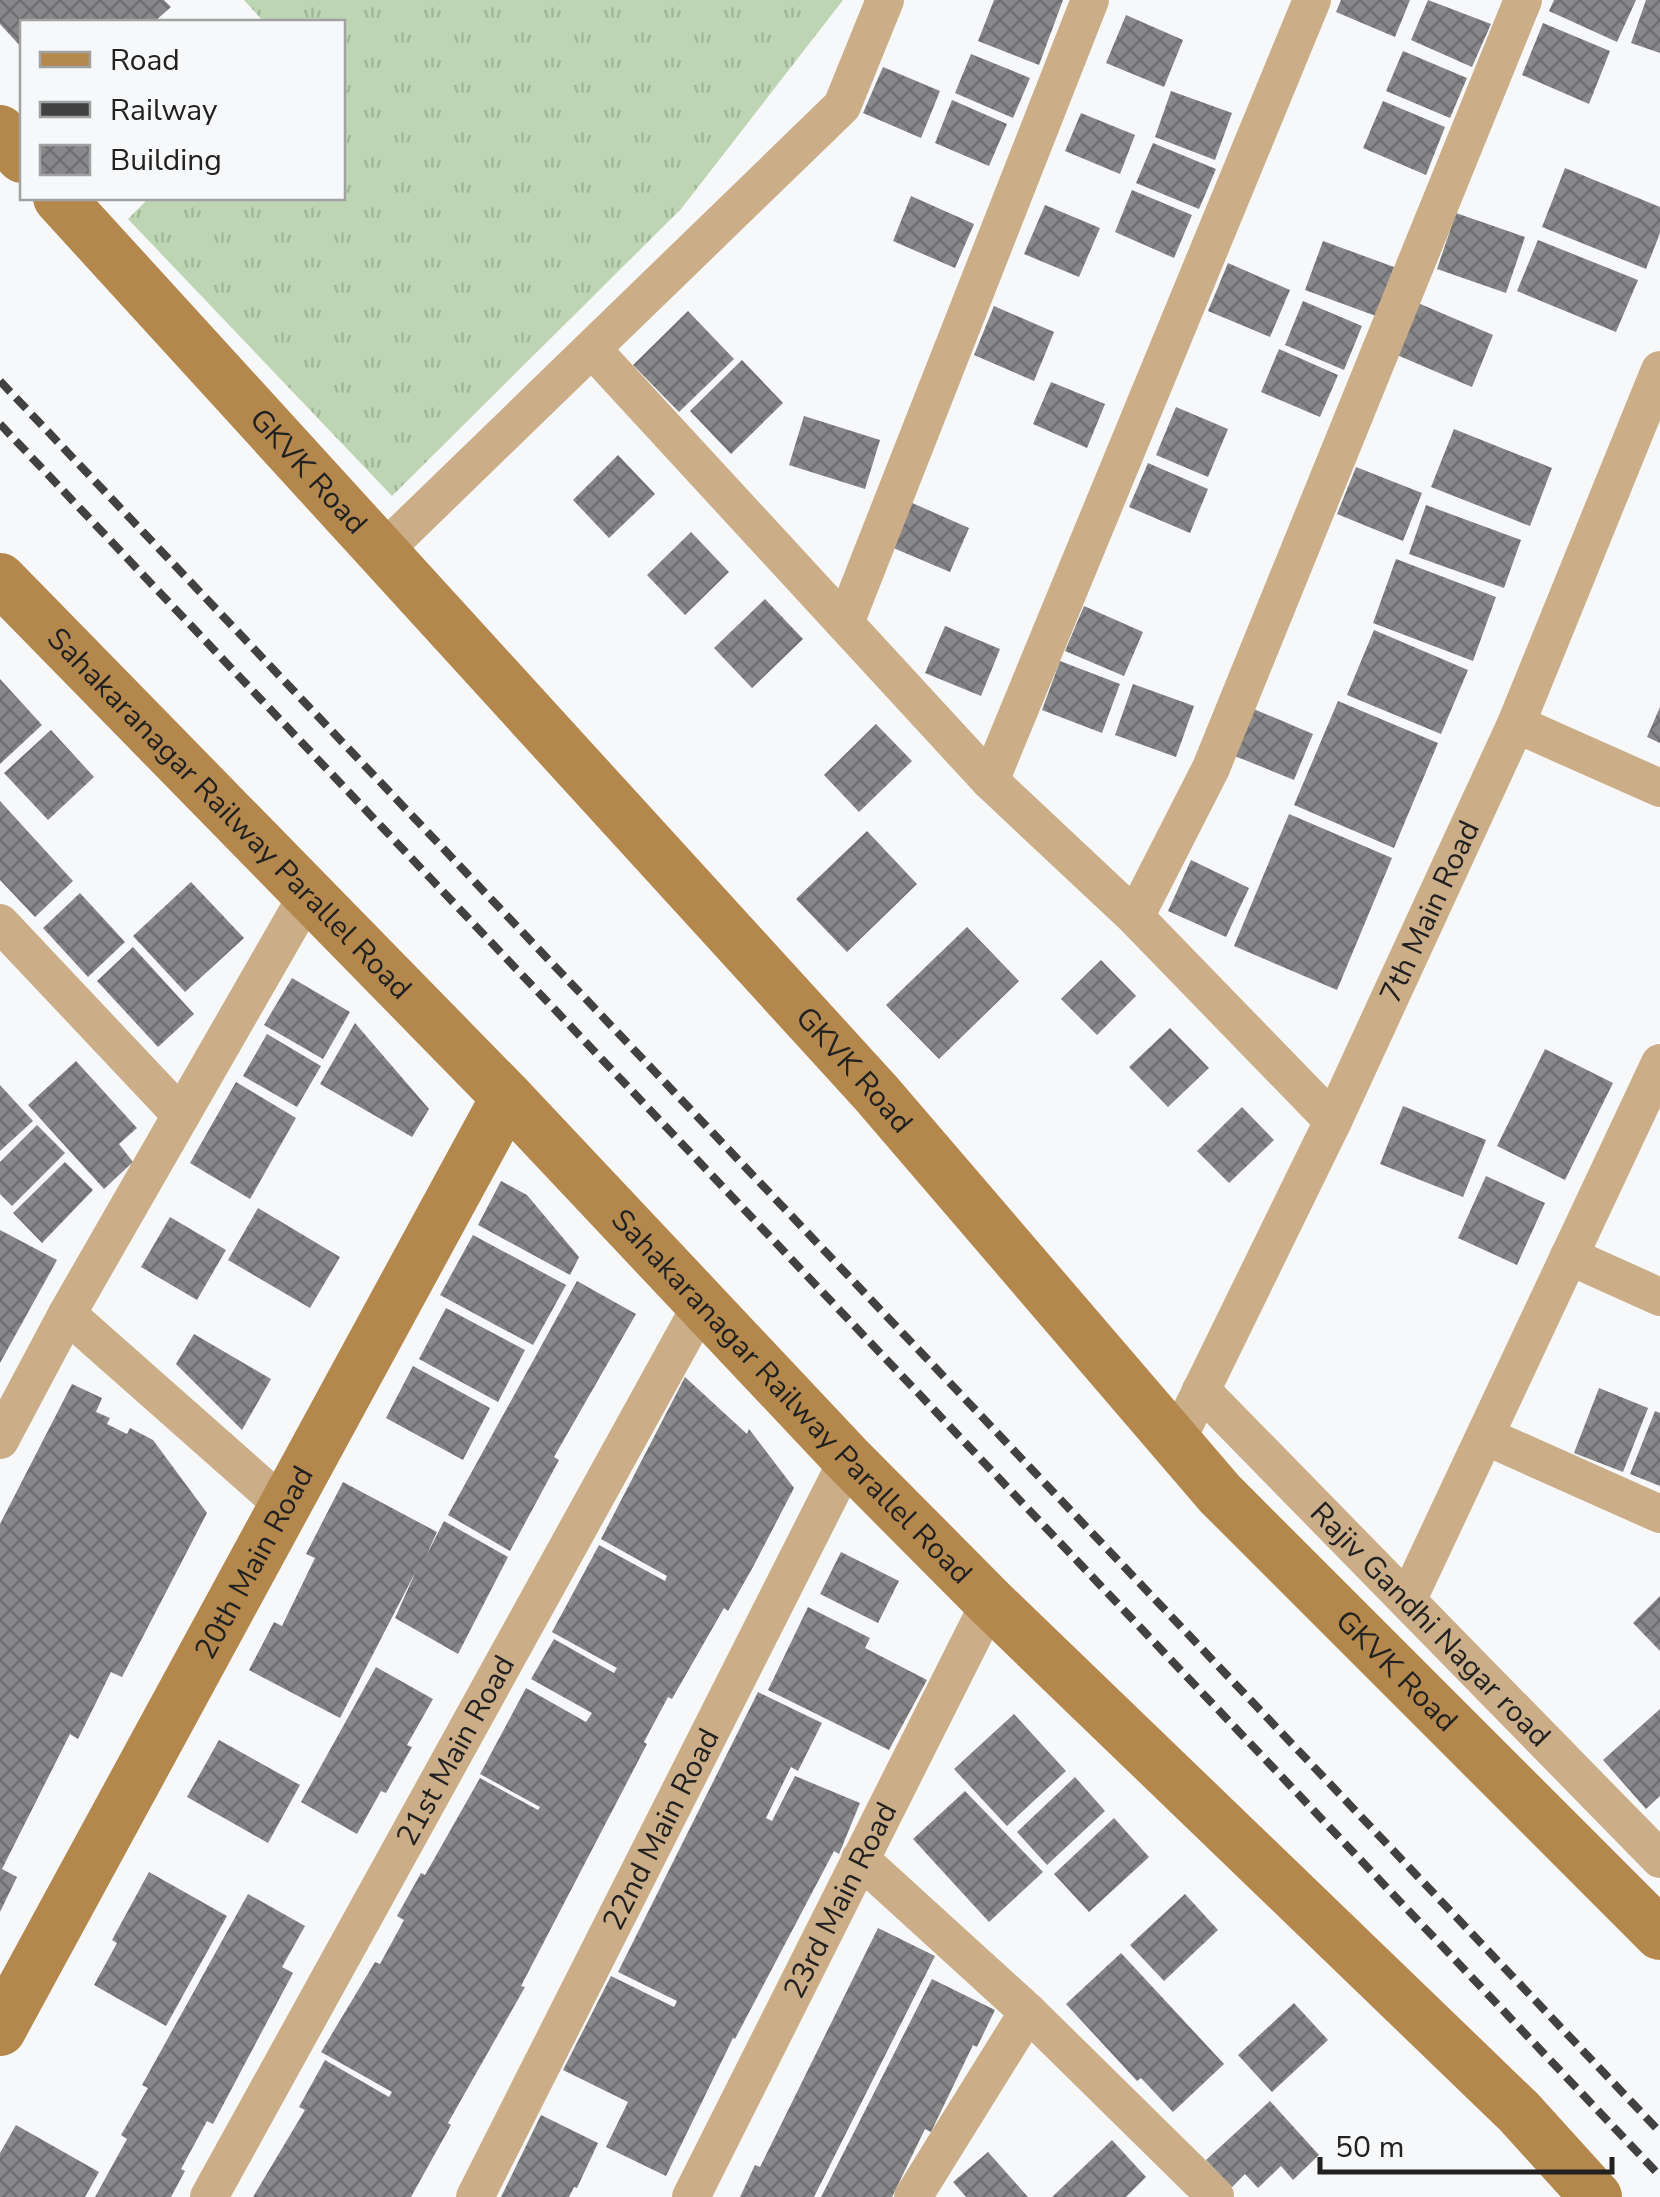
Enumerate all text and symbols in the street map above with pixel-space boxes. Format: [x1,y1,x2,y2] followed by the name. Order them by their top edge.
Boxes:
[20,20,345,200] legend
[110,40,180,81] text: Road
[110,90,218,131] text: Railway
[110,140,222,181] text: Building
[240,400,376,543] street label: GKVK Road
[38,619,421,1009] street label: Sahakaranagar Railway Parallel Road
[1370,814,1490,1009] street label: 7th Main Road
[786,998,922,1142] street label: GKVK Road
[602,1200,981,1593] street label: Sahakaranagar Railway Parallel Road
[185,1459,324,1667] street label: 20th Main Road
[1301,1493,1559,1756] street label: Rajiv Gandhi Nagar road
[1326,1601,1466,1741] street label: GKVK Road
[387,1648,525,1853] street label: 21st Main Road
[593,1721,730,1938] street label: 22nd Main Road
[774,1795,907,2006] street label: 23rd Main Road
[1320,2112,1612,2174] scale bar
[1335,2127,1404,2168] text: 50 m

